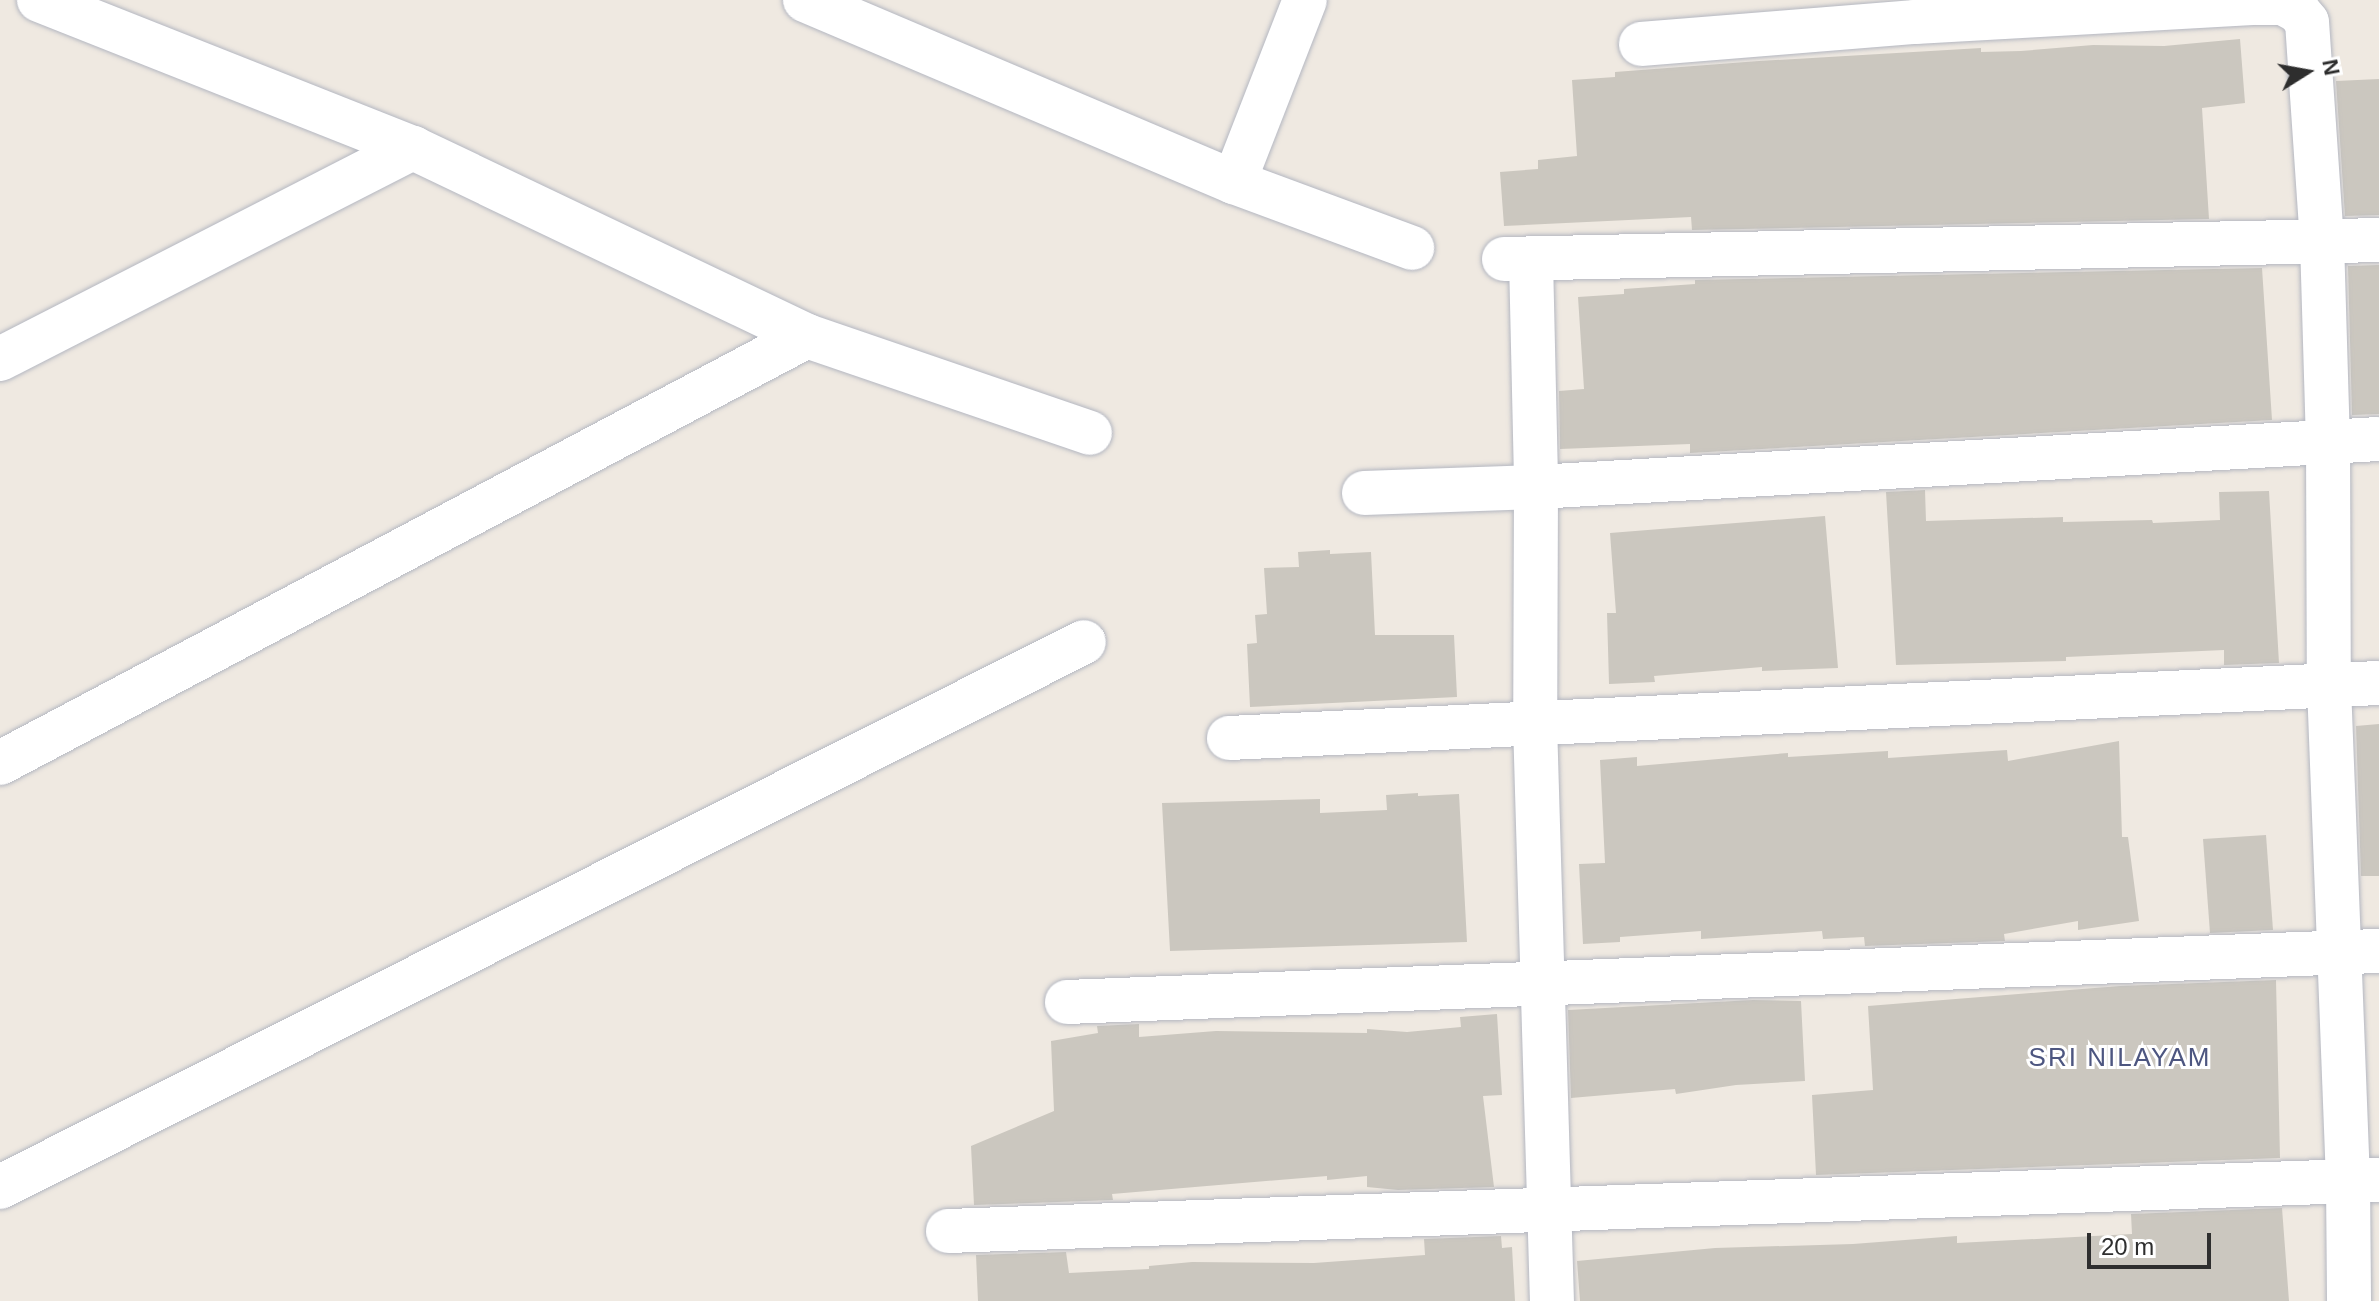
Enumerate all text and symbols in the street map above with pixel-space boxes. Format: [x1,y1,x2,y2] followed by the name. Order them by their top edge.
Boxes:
[2267,32,2347,112] north arrow
[2317,57,2345,78] text: N
[2029,1042,2211,1074] district label: SRI NILAYAM
[2091,1217,2215,1267] scale bar
[2101,1233,2154,1260] text: 20 m

